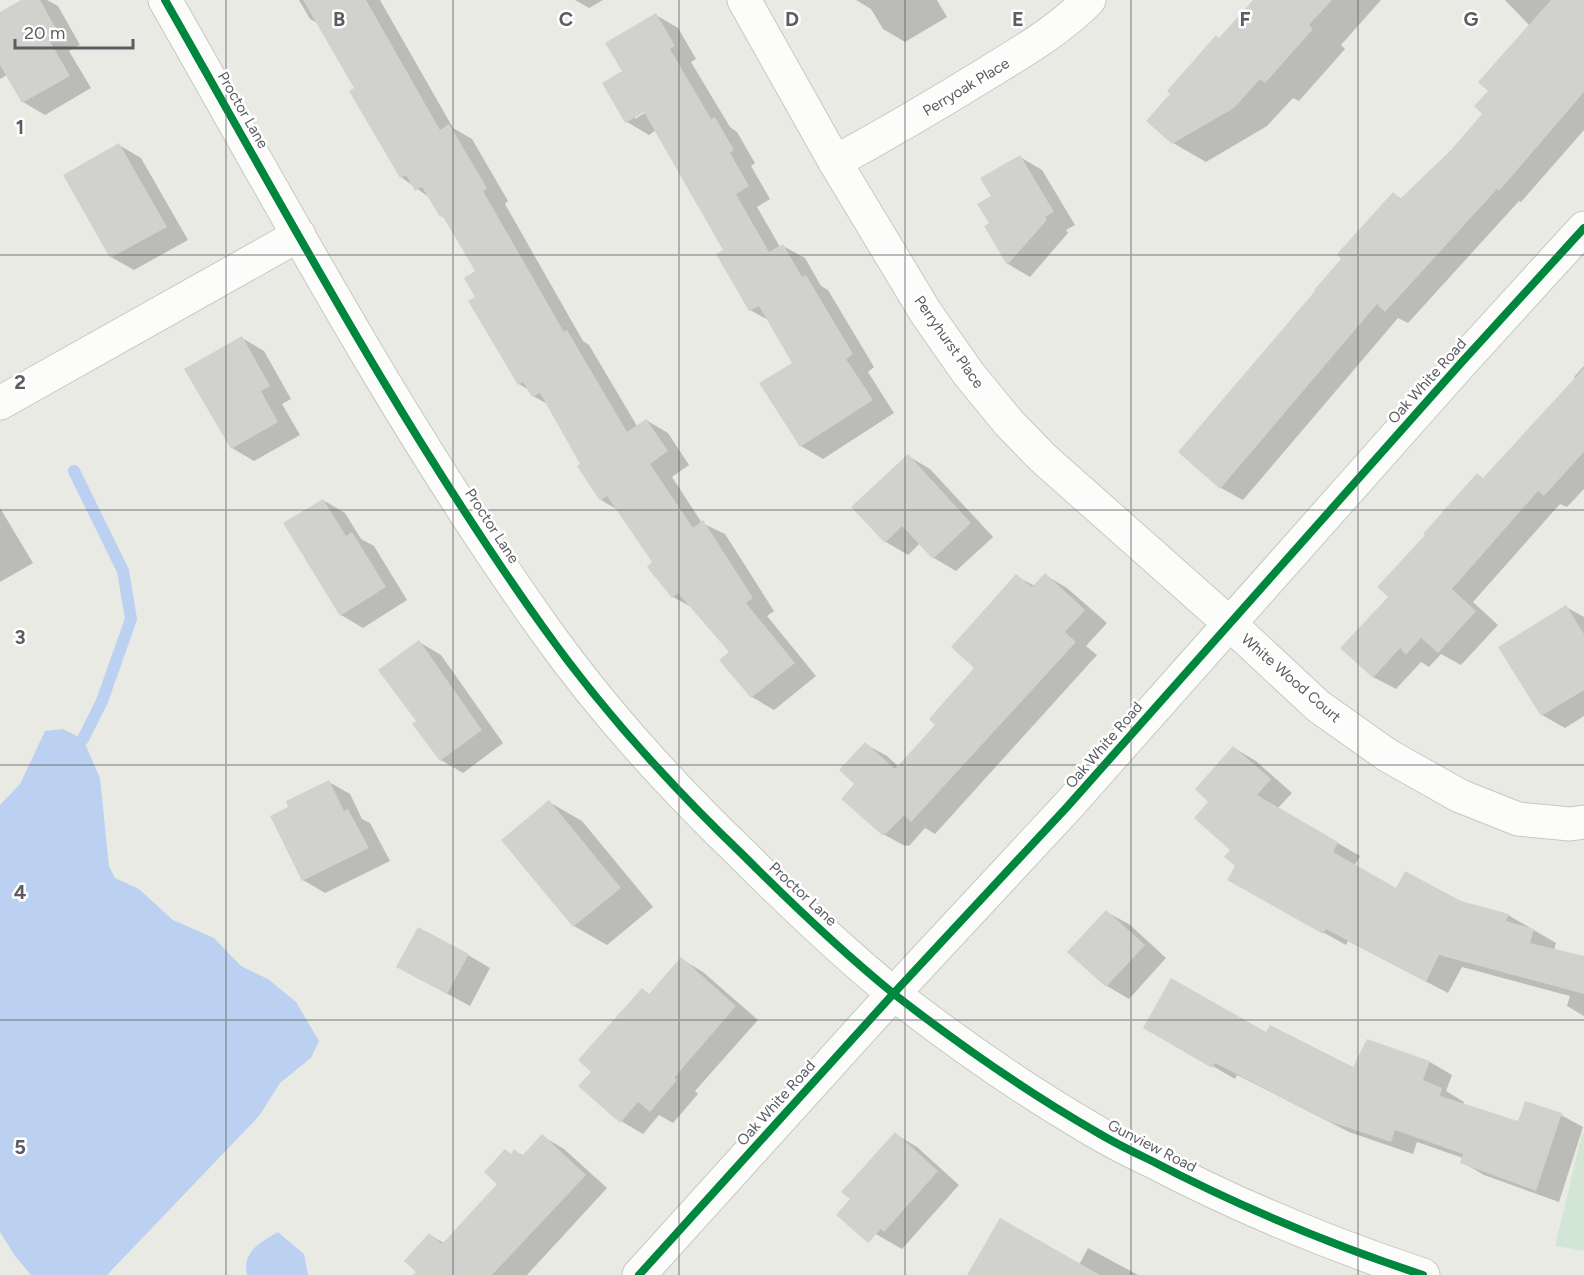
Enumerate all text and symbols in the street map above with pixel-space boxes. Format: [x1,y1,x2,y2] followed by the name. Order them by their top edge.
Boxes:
[333,7,345,31] text: B
[559,7,573,31] text: C
[785,7,799,31] text: D
[1012,7,1024,31] text: E
[1239,7,1251,31] text: F
[1464,7,1479,31] text: G
[15,12,134,50] scale bar
[24,22,65,44] text: 20 m
[919,54,1013,120] street label: Perryoak Place
[214,68,272,152] street label: Proctor Lane
[16,115,24,139] text: 1
[910,292,988,392] street label: Perryhurst Place
[1384,335,1470,427] street label: Oak White Road
[14,370,26,394] text: 2
[461,485,523,567] street label: Proctor Lane
[14,625,26,649] text: 3
[1238,630,1345,726] street label: White Wood Court
[1062,698,1146,792] street label: Oak White Road
[766,858,840,930] street label: Proctor Lane
[14,880,27,904] text: 4
[733,1057,819,1149] street label: Oak White Road
[1105,1116,1199,1176] street label: Gunview Road
[14,1135,26,1159] text: 5

